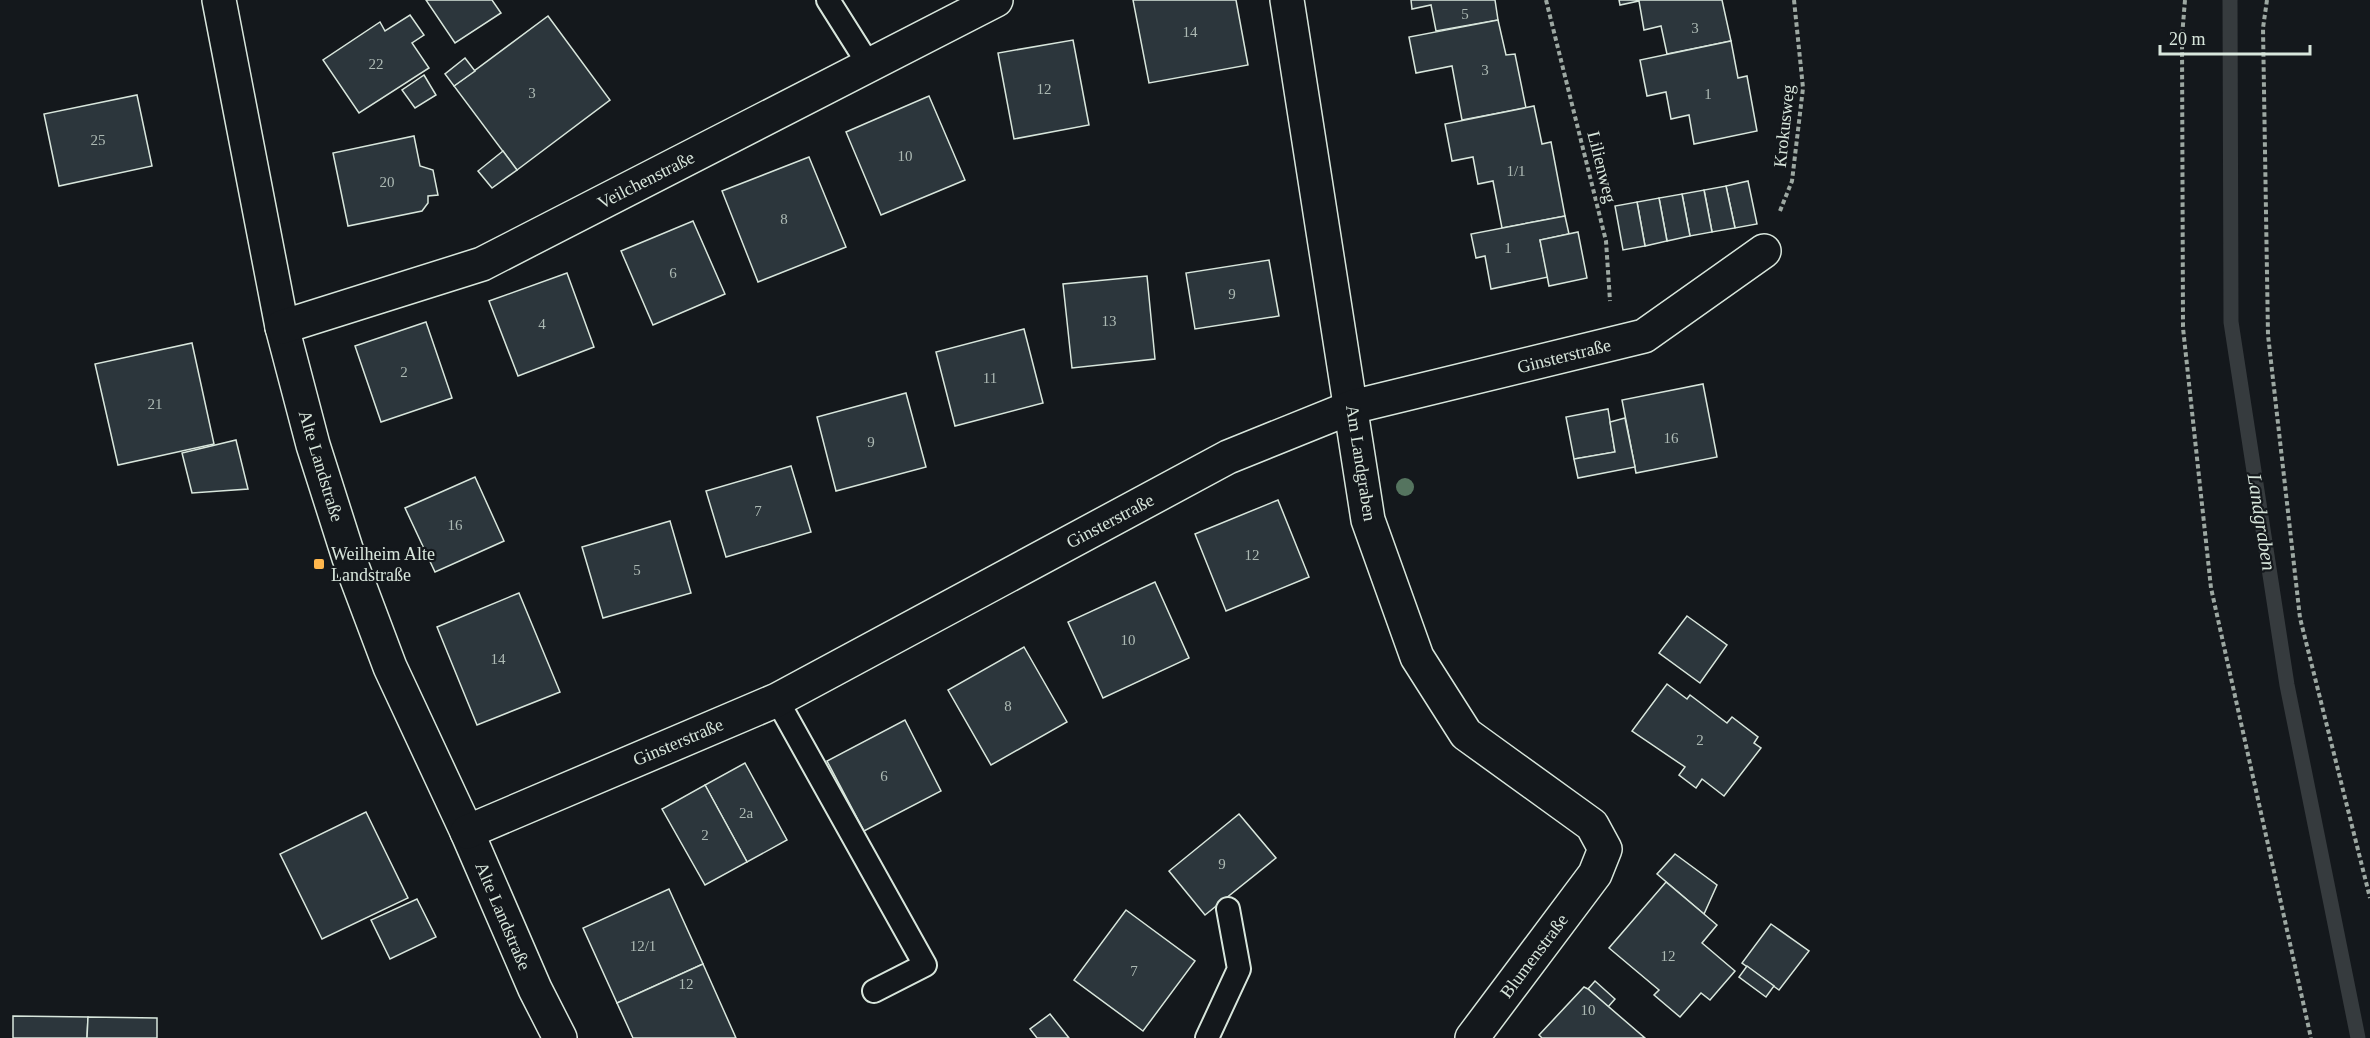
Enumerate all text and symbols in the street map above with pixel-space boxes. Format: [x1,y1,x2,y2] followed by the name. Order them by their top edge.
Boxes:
[1461,6,1469,22] house number: 5
[2160,18,2310,56] scale bar
[1691,20,1699,36] house number: 3
[1183,24,1198,40] house number: 14
[2169,29,2206,49] text: 20 m
[369,56,384,72] house number: 22
[1481,62,1489,78] house number: 3
[1037,81,1052,97] house number: 12
[1770,84,1798,168] street label: Krokusweg
[528,85,536,101] house number: 3
[1704,86,1712,102] house number: 1
[1583,129,1621,205] street label: Lilienweg
[91,132,106,148] house number: 25
[594,147,698,213] street label: Veilchenstraße
[898,148,913,164] house number: 10
[1506,163,1526,179] house number: 1/1
[380,174,395,190] house number: 20
[780,211,788,227] house number: 8
[1504,240,1512,256] house number: 1
[669,265,677,281] house number: 6
[1228,286,1236,302] house number: 9
[1102,313,1117,329] house number: 13
[538,316,546,332] house number: 4
[1515,335,1613,377] street label: Ginsterstraße
[400,364,408,380] house number: 2
[983,370,997,386] house number: 11
[148,396,163,412] house number: 21
[1342,403,1380,523] street label: Am Landgraben
[295,408,347,524] street label: Alte Landstraße
[1664,430,1679,446] house number: 16
[867,434,875,450] house number: 9
[2242,471,2281,572] water label: Landgraben
[1063,490,1157,552] street label: Ginsterstraße
[754,503,762,519] house number: 7
[448,517,463,533] house number: 16
[331,544,435,585] place label: Weilheim Alte Landstraße
[1245,547,1260,563] house number: 12
[312,557,326,571] marker: Weilheim Alte Landstraße
[633,562,641,578] house number: 5
[1121,632,1136,648] house number: 10
[491,651,506,667] house number: 14
[1004,698,1012,714] house number: 8
[630,714,726,770] street label: Ginsterstraße
[1696,732,1704,748] house number: 2
[880,768,888,784] house number: 6
[739,805,753,821] house number: 2a
[701,827,709,843] house number: 2
[1218,856,1226,872] house number: 9
[471,859,535,973] street label: Alte Landstraße
[1496,910,1572,1002] street label: Blumenstraße
[630,938,656,954] house number: 12/1
[1661,948,1676,964] house number: 12
[1130,963,1138,979] house number: 7
[679,976,694,992] house number: 12
[1581,1002,1596,1018] house number: 10

